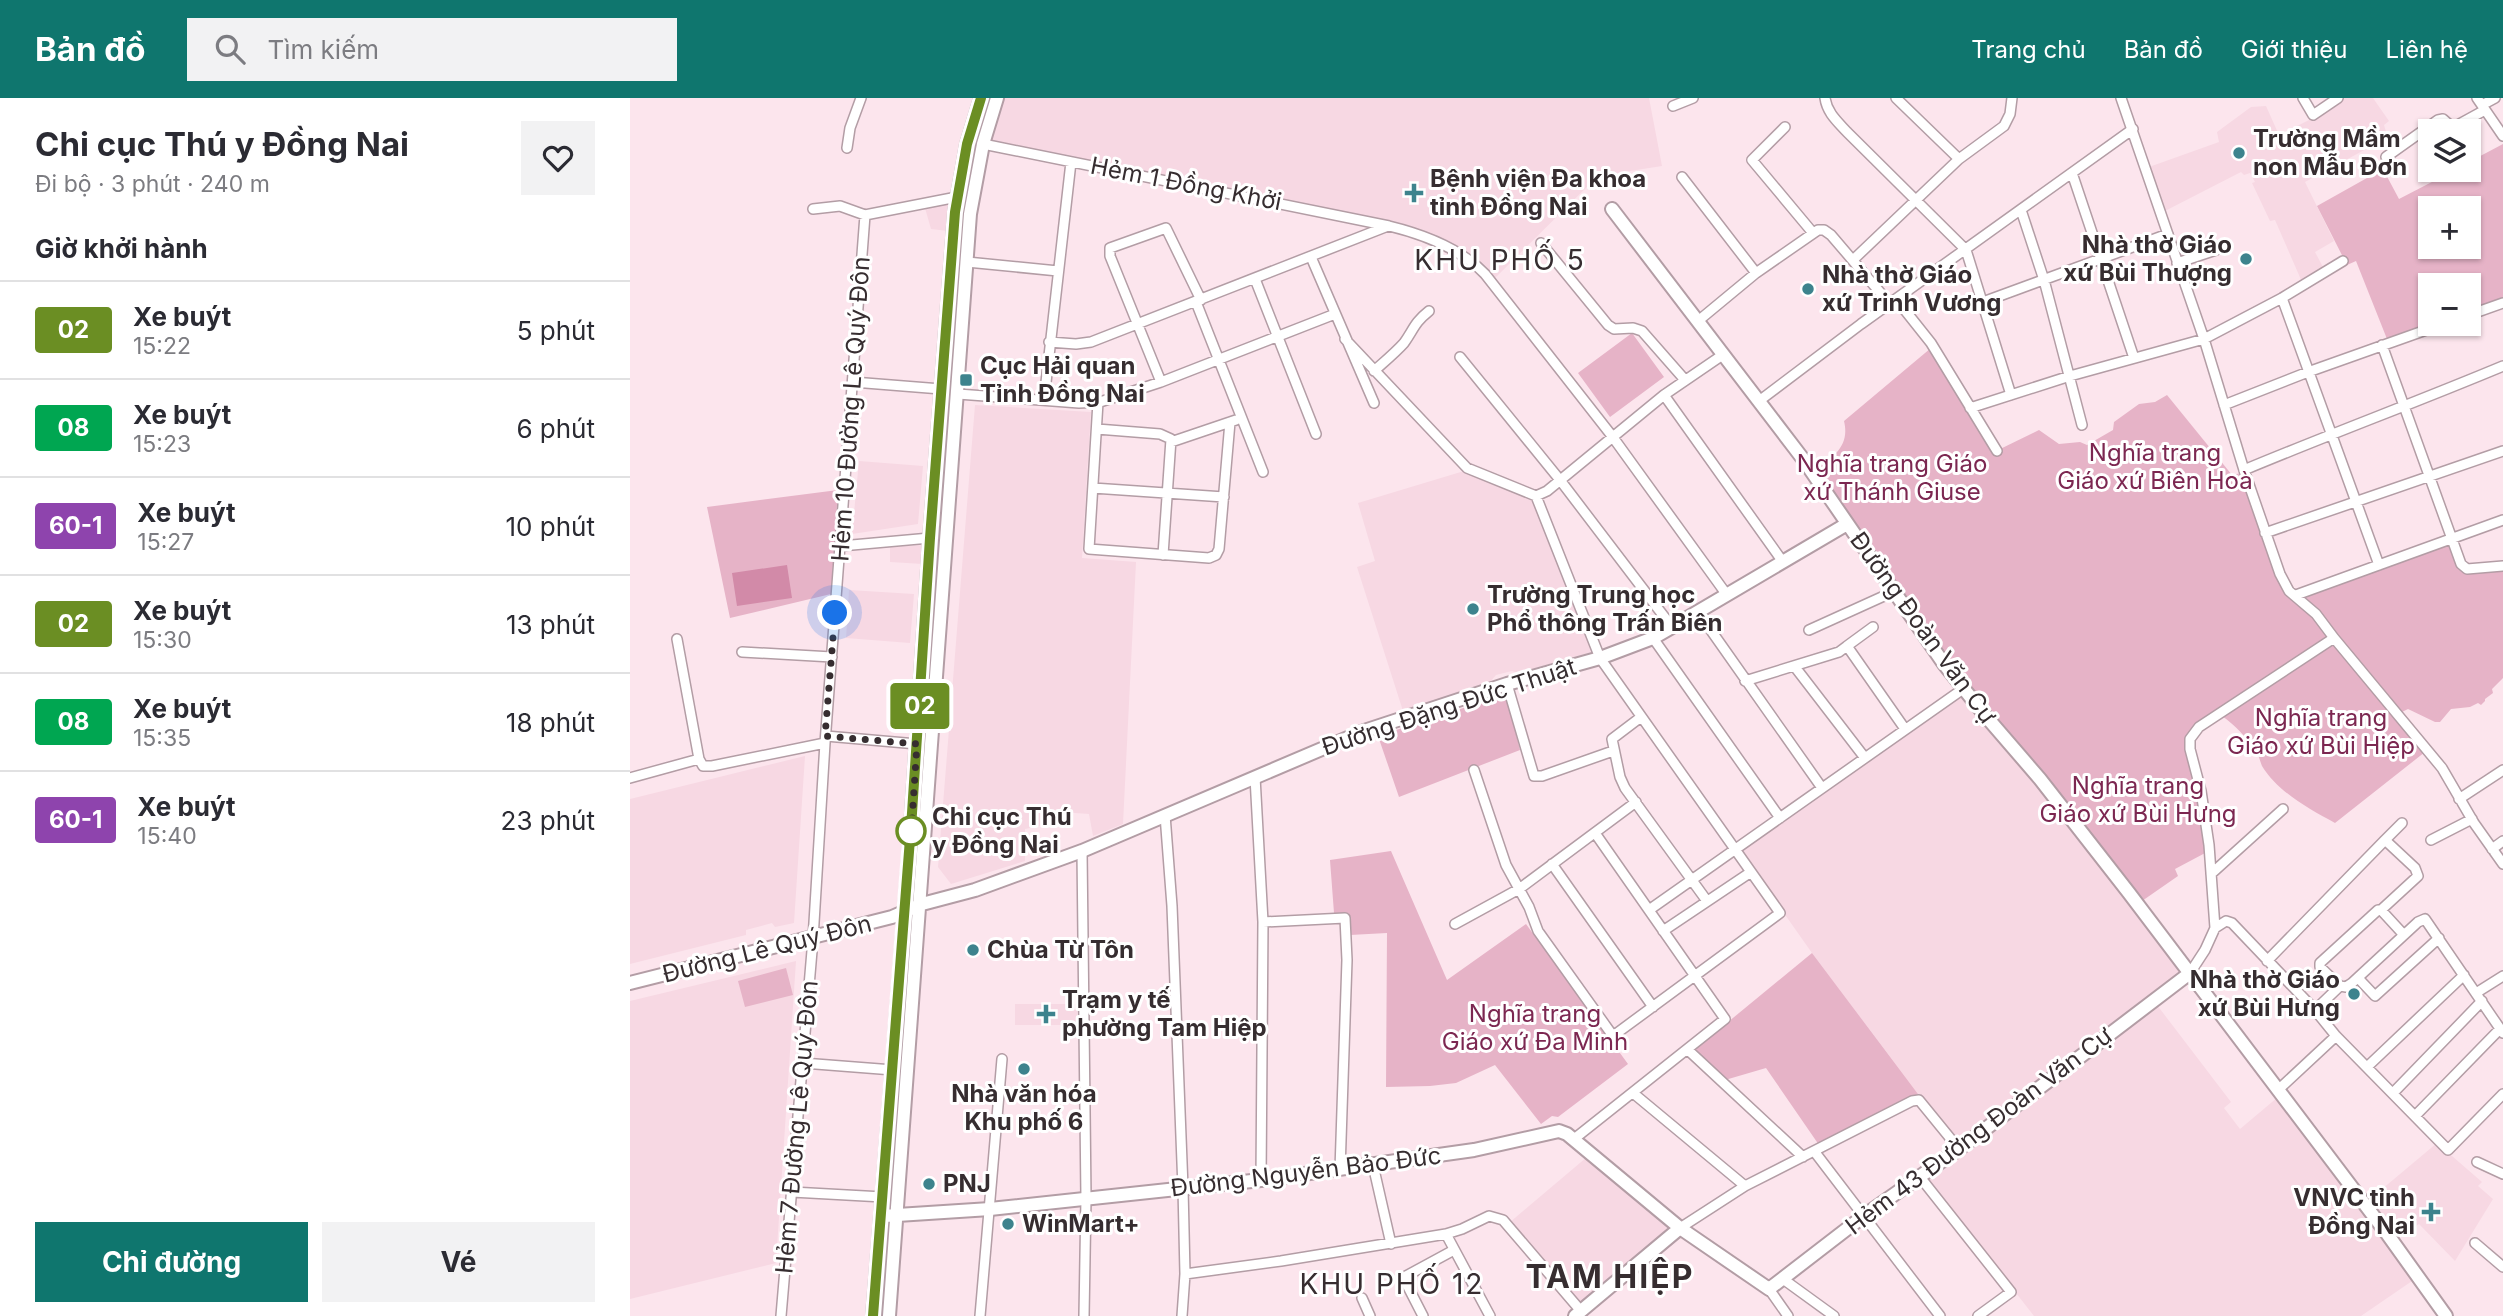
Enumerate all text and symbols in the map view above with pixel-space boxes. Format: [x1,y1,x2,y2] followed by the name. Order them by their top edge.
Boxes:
[187,18,677,81] search box
[35,29,145,69] text: Bản đồ
[211,30,249,68] icon: search
[267,34,379,65] text: Tìm kiếm
[1971,35,2086,64] text: Trang chủ
[2124,35,2203,64] text: Bản đồ
[2241,35,2348,64] text: Giới thiệu
[2386,35,2468,64] text: Liên hệ
[2418,119,2481,336] map controls
[2418,119,2481,182] button: layers
[521,121,595,195] button: heart
[35,124,409,164] text: Chi cục Thú y Đồng Nai
[2253,124,2407,181] place label: Trường Mầm non Mẫu Đơn
[2231,145,2247,161] marker: Trường Mầm non Mẫu Đơn
[1088,151,1284,216] street label: Hẻm 1 Đồng Khởi
[1430,164,1646,221] place label: Bệnh viện Đa khoa tỉnh Đồng Nai
[35,170,270,198] text: Đi bộ · 3 phút · 240 m
[1404,183,1424,203] marker: Bệnh viện Đa khoa tỉnh Đồng Nai
[2418,196,2481,259] button: +
[2063,230,2232,287] place label: Nhà thờ Giáo xứ Bùi Thượng
[35,233,208,264] text: Giờ khởi hành
[1414,239,1586,277] district label: KHU PHỐ 5
[2238,251,2254,267] marker: Nhà thờ Giáo xứ Bùi Thượng
[825,256,876,562] street label: Hẻm 10 Đường Lê Quý Đôn
[1822,260,2001,317] place label: Nhà thờ Giáo xứ Trinh Vương
[2418,273,2481,336] button: −
[1800,281,1816,297] marker: Nhà thờ Giáo xứ Trinh Vương
[133,301,231,332] text: Xe buýt
[58,315,89,344] text: 02
[517,315,595,346] text: 5 phút
[133,332,191,360] text: 15:22
[980,351,1145,408] place label: Cục Hải quan Tỉnh Đồng Nai
[958,372,974,388] marker: Cục Hải quan Tỉnh Đồng Nai
[133,399,231,430] text: Xe buýt
[58,413,89,442] text: 08
[516,413,595,444] text: 6 phút
[133,430,191,458] text: 15:23
[2057,438,2253,495] park label: Nghĩa trang Giáo xứ Biên Hoà
[1797,449,1987,506] park label: Nghĩa trang Giáo xứ Thánh Giuse
[137,497,236,528] text: Xe buýt
[49,511,102,540] text: 60-1
[506,511,595,542] text: 10 phút
[1844,526,2003,729] street label: Đường Đoàn Văn Cự
[137,528,194,556] text: 15:27
[1487,580,1722,637] place label: Trường Trung học Phổ thông Trấn Biên
[133,595,231,626] text: Xe buýt
[817,595,852,630] your location
[1465,601,1481,617] marker: Trường Trung học Phổ thông Trấn Biên
[58,609,89,638] text: 02
[506,609,595,640] text: 13 phút
[133,626,192,654] text: 15:30
[1318,652,1580,761] street label: Đường Đặng Đức Thuật
[888,683,952,729] line badge: 02
[904,691,936,720] text: 02
[133,693,231,724] text: Xe buýt
[2227,703,2415,760] park label: Nghĩa trang Giáo xứ Bùi Hiệp
[58,707,89,736] text: 08
[506,707,595,738] text: 18 phút
[133,724,191,752] text: 15:35
[2039,771,2237,828] park label: Nghĩa trang Giáo xứ Bùi Hưng
[137,791,236,822] text: Xe buýt
[932,802,1072,859] place label: Chi cục Thú y Đồng Nai
[49,805,102,834] text: 60-1
[501,805,595,836] text: 23 phút
[896,816,926,846] marker: Chi cục Thú y Đồng Nai
[137,822,197,850] text: 15:40
[659,909,874,989] street label: Đường Lê Quý Đôn
[987,935,1134,964] place label: Chùa Từ Tôn
[965,942,981,958] marker: Chùa Từ Tôn
[2190,965,2340,1022] place label: Nhà thờ Giáo xứ Bùi Hưng
[769,979,824,1275] street label: Hẻm 7 Đường Lê Quý Đôn
[1062,985,1267,1042] place label: Trạm y tế phường Tam Hiệp
[2346,986,2362,1002] marker: Nhà thờ Giáo xứ Bùi Hưng
[1442,999,1628,1056] park label: Nghĩa trang Giáo xứ Đa Minh
[1036,1004,1056,1024] marker: Trạm y tế phường Tam Hiệp
[1840,1021,2118,1240] street label: Hẻm 43 Đường Đoàn Văn Cự
[1016,1061,1032,1077] marker: Nhà văn hóa Khu phố 6
[951,1079,1097,1136] place label: Nhà văn hóa Khu phố 6
[1169,1141,1443,1203] street label: Đường Nguyễn Bảo Đức
[943,1169,991,1198] place label: PNJ
[921,1176,937,1192] marker: PNJ
[2293,1183,2415,1240] place label: VNVC tỉnh Đồng Nai
[2421,1202,2441,1222] marker: VNVC tỉnh Đồng Nai
[1022,1209,1140,1238] place label: WinMart+
[1000,1216,1016,1232] marker: WinMart+
[35,1222,308,1302] button: Chỉ đường
[322,1222,595,1302] button: Vé
[1526,1257,1694,1296] district label: TAM HIỆP
[1300,1263,1484,1301] district label: KHU PHỐ 12

